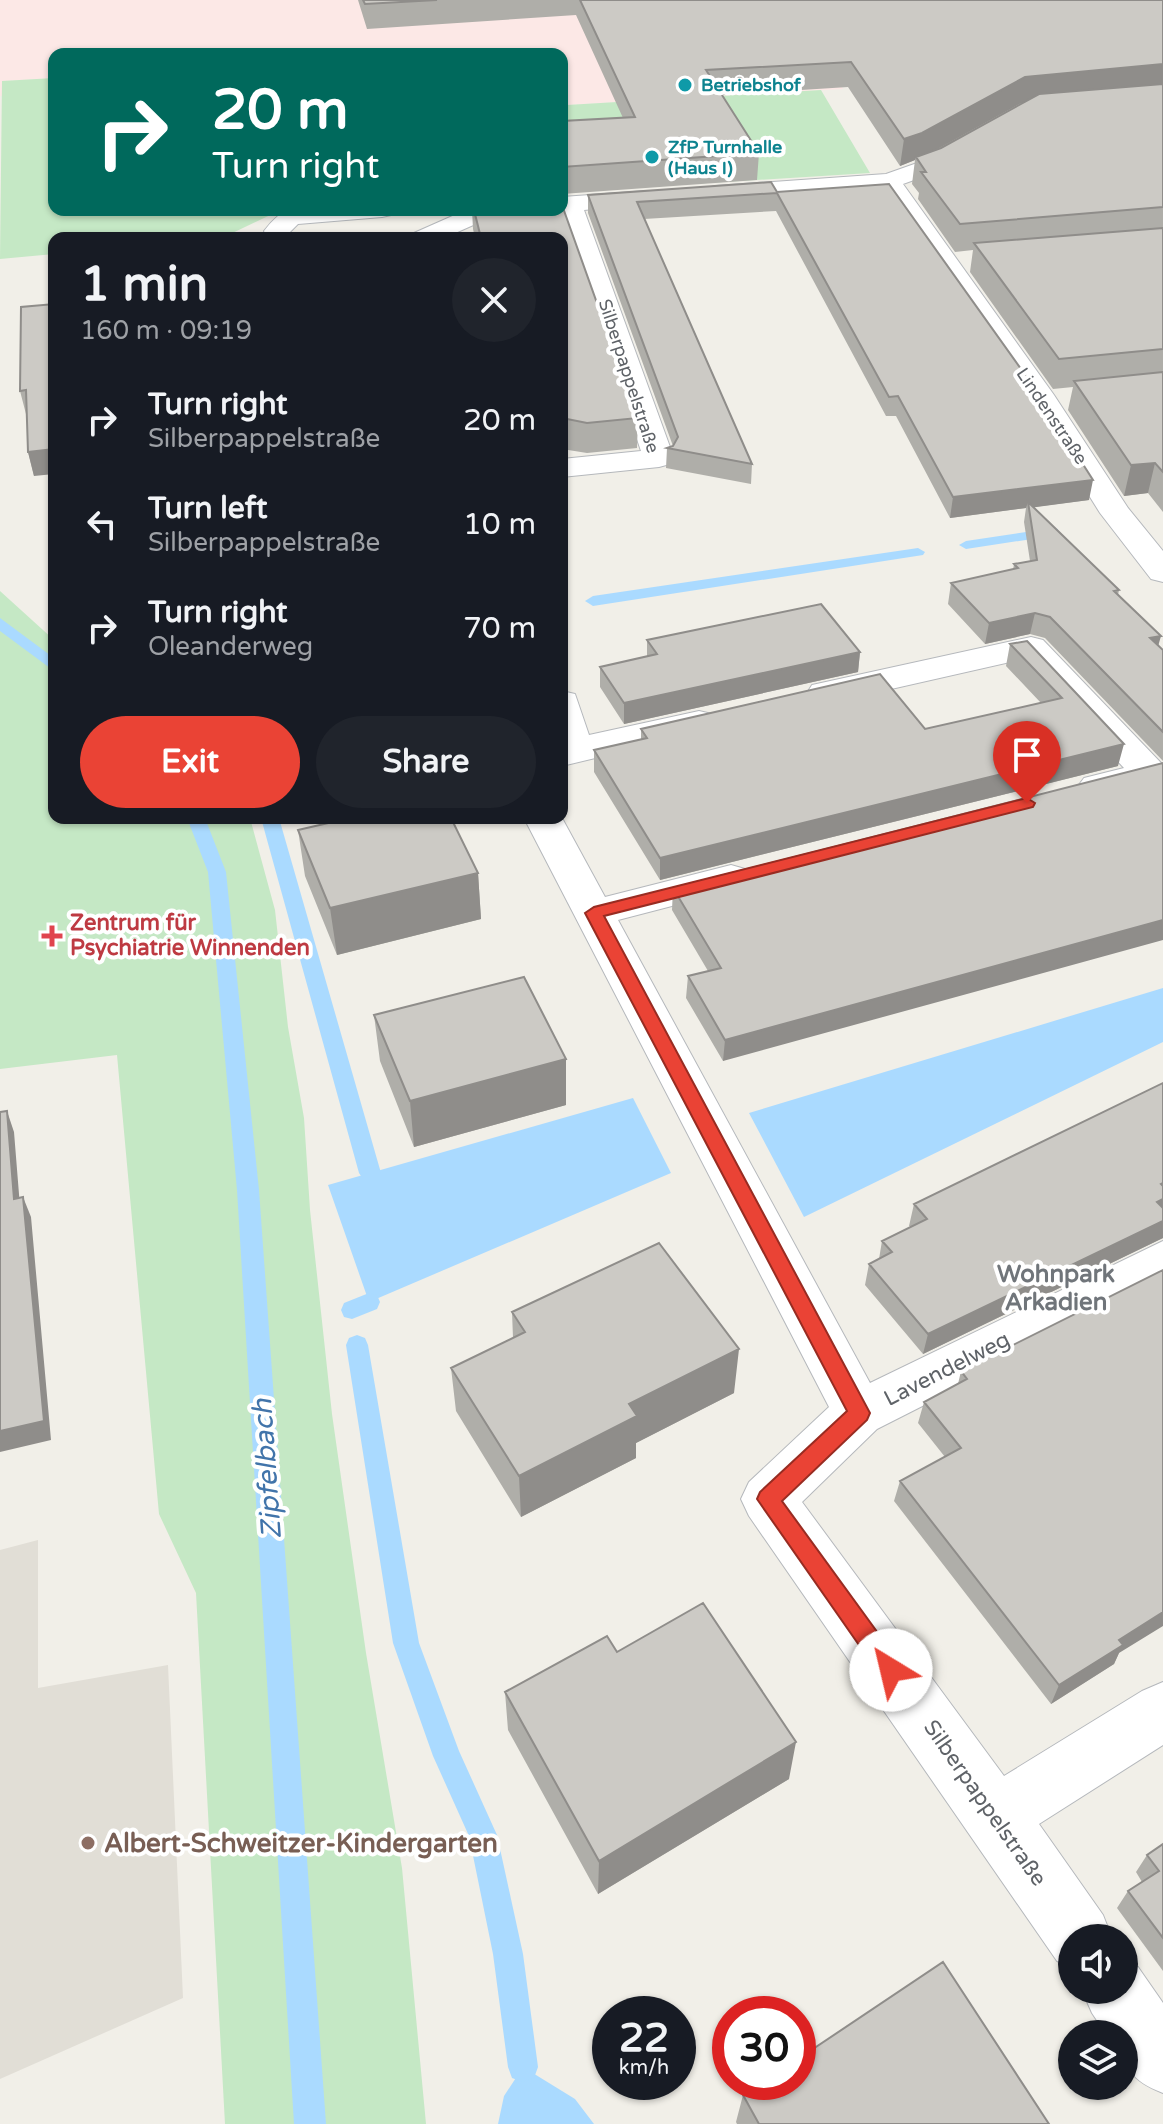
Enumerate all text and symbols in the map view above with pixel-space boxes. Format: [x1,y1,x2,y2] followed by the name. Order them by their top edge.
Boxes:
[701,74,802,96] place label: Betriebshof
[676,76,694,94] marker: Betriebshof
[212,77,348,144] text: 20 m
[80,80,184,184] icon: right
[668,136,782,179] place label: ZfP Turnhalle (Haus I)
[212,145,379,188] text: Turn right
[643,148,661,166] marker: ZfP Turnhalle (Haus I)
[80,256,208,314] text: 1 min
[452,258,536,342] button: close
[594,296,664,456] street label: Silberpappelstraße
[80,315,252,346] text: 160 m · 09:19
[1012,363,1092,469] street label: Lindenstraße
[148,386,288,423] text: Turn right
[80,398,124,442] icon: right
[463,402,536,439] text: 20 m
[148,423,380,454] text: Silberpappelstraße
[148,490,267,527] text: Turn left
[80,502,124,546] icon: left
[463,506,536,543] text: 10 m
[148,527,380,558] text: Silberpappelstraße
[148,594,288,631] text: Turn right
[80,606,124,650] icon: right
[463,610,536,647] text: 70 m
[148,631,313,662] text: Oleanderweg
[80,716,300,808] button: Exit
[316,716,536,808] button: Share
[993,721,1061,803] pin
[1005,733,1049,777] icon: arrive
[70,910,310,961] place label: Zentrum für Psychiatrie Winnenden
[41,925,63,947] marker: Zentrum für Psychiatrie Winnenden
[997,1260,1115,1317] district label: Wohnpark Arkadien
[880,1326,1014,1412] street label: Lavendelweg
[245,1397,289,1540] water label: Zipfelbach
[849,1628,933,1712] position arrow
[918,1715,1052,1891] street label: Silberpappelstraße
[104,1828,498,1859] place label: Albert-Schweitzer-Kindergarten
[79,1834,97,1852] marker: Albert-Schweitzer-Kindergarten
[1058,1924,1138,2100] map controls
[1058,1924,1138,2004] button: sound
[712,1996,816,2100] speed limit sign: 30
[619,2014,669,2062] text: 22
[1058,2020,1138,2100] button: layers
[619,2056,669,2080] text: km/h

